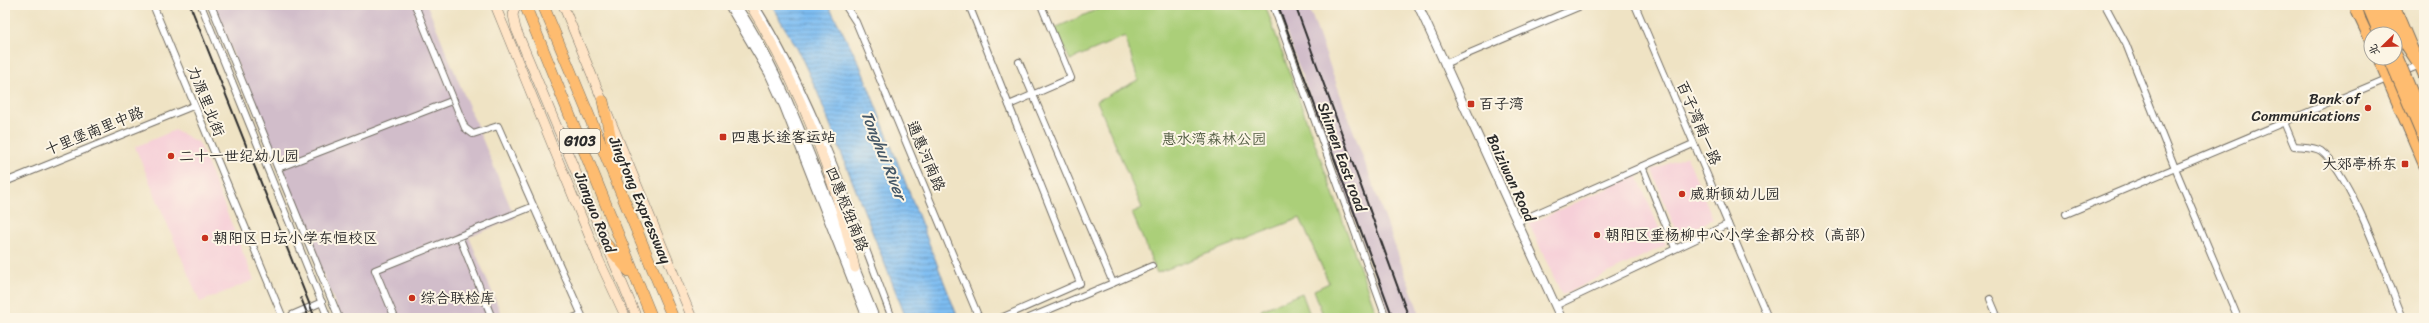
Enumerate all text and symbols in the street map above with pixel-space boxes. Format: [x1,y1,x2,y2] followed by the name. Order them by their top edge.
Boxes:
[2363,26,2403,66] north arrow
[2363,41,2385,58] text: 北
[180,61,232,141] street label: 力源里北街
[1669,76,1729,170] street label: 百子湾南一路
[2251,86,2361,129] place label: Bank of Communications
[1479,91,1524,117] place label: 百子湾
[1310,98,1374,217] street label: Shimen East road
[40,99,148,163] street label: 十里堡南里中路
[1466,99,1476,109] marker: 百子湾
[2363,103,2373,113] marker: Bank of Communications
[853,106,916,207] water label: Tonghui River
[899,116,953,196] street label: 通惠河南路
[731,124,836,150] place label: 四惠长途客运站
[1161,126,1267,152] park label: 惠水湾森林公园
[560,129,600,153] road number: G103
[1479,130,1543,227] street label: Baiziwan Road
[601,131,679,268] street label: Jingtong Expressway
[718,132,728,142] marker: 四惠长途客运站
[179,143,299,169] place label: 二十一世纪幼儿园
[166,151,176,161] marker: 二十一世纪幼儿园
[2322,151,2397,177] place label: 大郊亭桥东
[2400,159,2410,169] marker: 大郊亭桥东
[818,162,876,256] street label: 四惠枢纽南路
[566,166,624,258] street label: Jianguo Road
[1690,181,1780,207] place label: 威斯顿幼儿园
[1677,189,1687,199] marker: 威斯顿幼儿园
[1605,222,1875,248] place label: 朝阳区垂杨柳中心小学金都分校（高部）
[213,225,378,251] place label: 朝阳区日坛小学东恒校区
[1592,230,1602,240] marker: 朝阳区垂杨柳中心小学金都分校（高部）
[200,233,210,243] marker: 朝阳区日坛小学东恒校区
[420,285,495,311] place label: 综合联检库
[407,293,417,303] marker: 综合联检库

